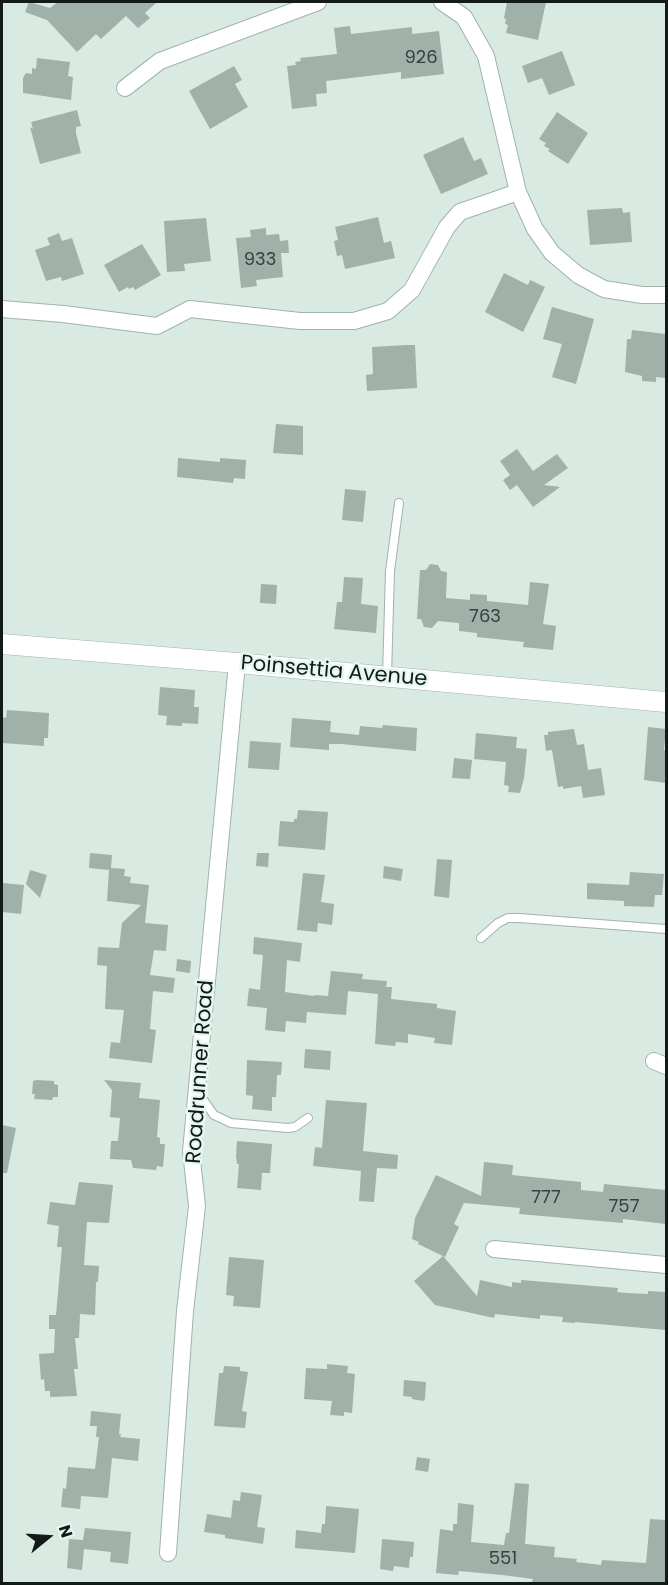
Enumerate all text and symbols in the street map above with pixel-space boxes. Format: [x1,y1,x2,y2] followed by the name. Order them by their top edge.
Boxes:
[404,47,438,69] house number: 926
[244,249,276,271] house number: 933
[469,606,501,628] house number: 763
[240,651,428,693] street label: Poinsettia Avenue
[182,979,220,1165] street label: Roadrunner Road
[531,1187,561,1209] house number: 777
[609,1196,639,1218] house number: 757
[18,1507,78,1567] north arrow
[53,1522,78,1541] text: N
[489,1548,517,1570] house number: 551

